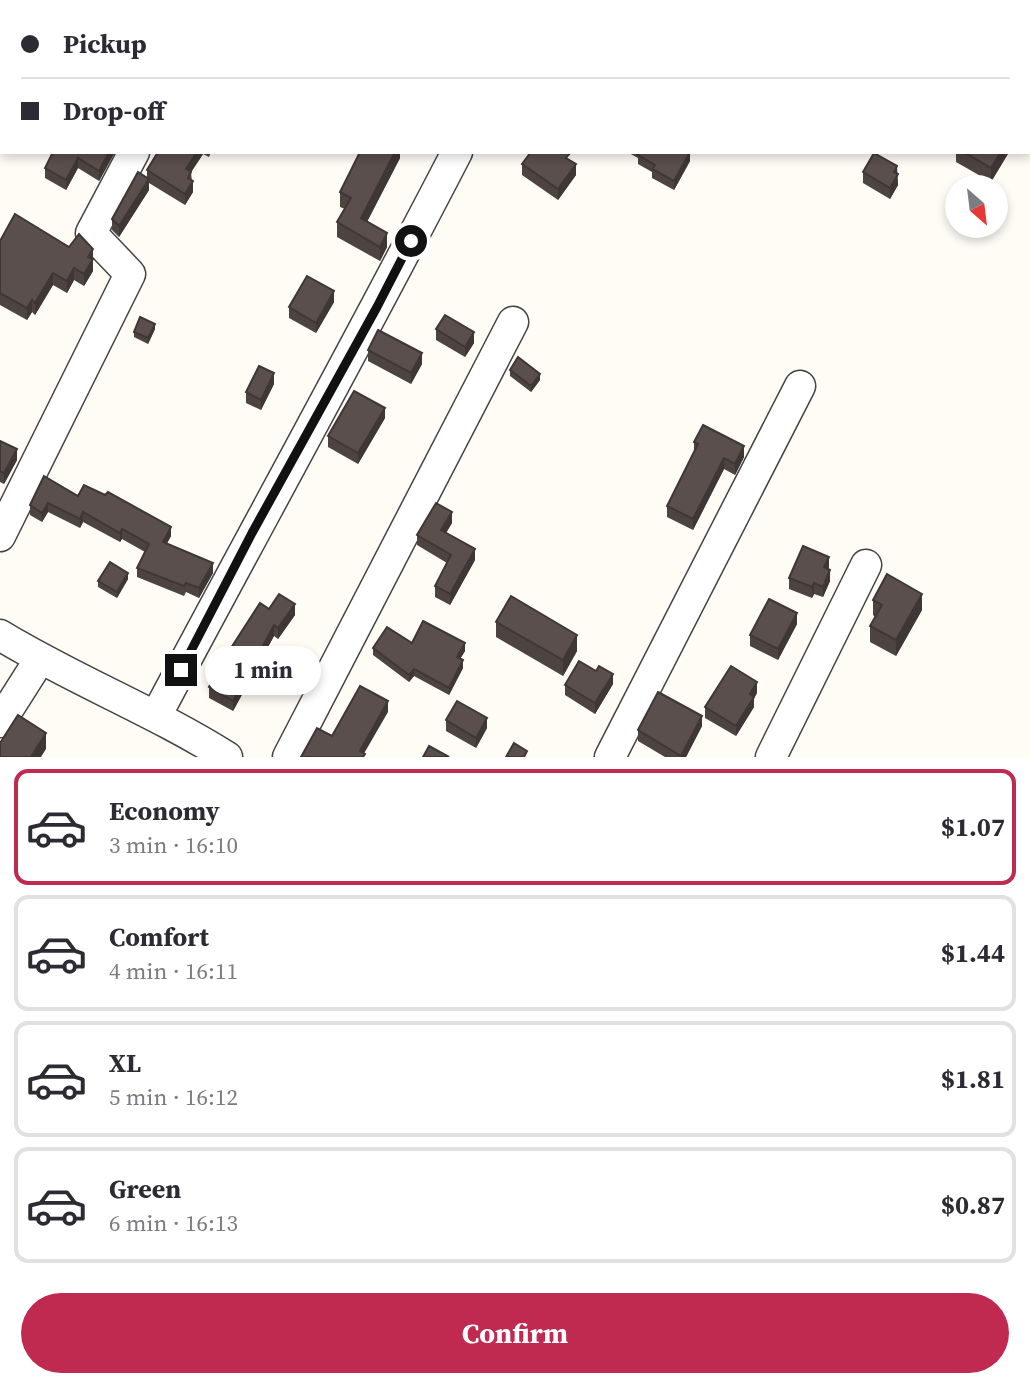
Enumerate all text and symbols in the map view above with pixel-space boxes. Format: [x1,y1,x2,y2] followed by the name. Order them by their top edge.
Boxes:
[63,26,147,62] text: Pickup
[63,93,165,129] text: Drop-off
[945,175,1008,238] north arrow
[945,175,1008,238] map controls
[395,225,427,257] route start
[206,646,321,694] callout: 1 min
[165,654,197,686] route end
[233,654,293,686] text: 1 min
[109,793,220,829] text: Economy
[25,796,88,859] icon: car
[941,809,1005,845] text: $1.07
[109,829,238,861] text: 3 min · 16:10
[109,919,209,955] text: Comfort
[25,922,88,985] icon: car
[941,935,1005,971] text: $1.44
[109,955,238,987] text: 4 min · 16:11
[109,1045,141,1081] text: XL
[25,1048,88,1111] icon: car
[941,1061,1005,1097] text: $1.81
[109,1081,238,1113] text: 5 min · 16:12
[109,1171,181,1207] text: Green
[25,1174,88,1237] icon: car
[941,1187,1005,1223] text: $0.87
[109,1207,238,1239] text: 6 min · 16:13
[21,1293,1009,1373] button: Confirm

